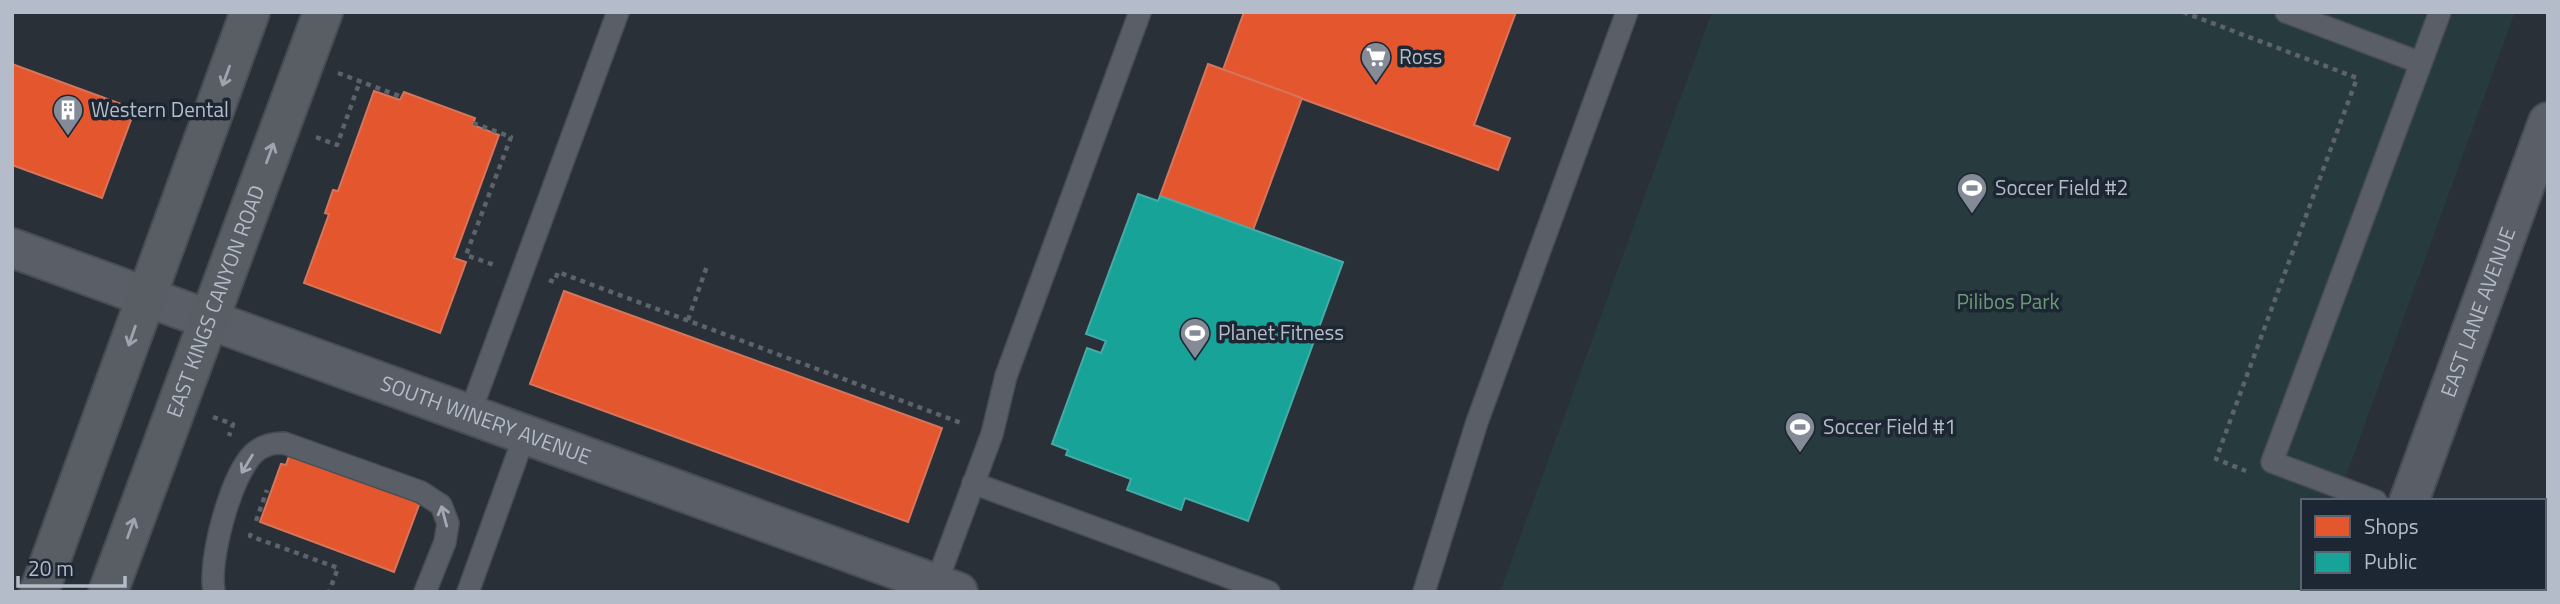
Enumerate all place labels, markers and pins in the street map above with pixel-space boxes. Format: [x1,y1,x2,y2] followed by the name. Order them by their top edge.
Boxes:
[1359,40,1393,84] supermarket icon: Ross
[1399,40,1442,72] place label: Ross
[51,93,85,137] building icon: Western Dental
[91,93,229,125] place label: Western Dental
[1955,171,1989,215] sports icon: Soccer Field #2
[1995,171,2128,203] place label: Soccer Field #2
[1178,316,1212,360] sports icon: Planet Fitness
[1218,316,1344,348] place label: Planet Fitness
[1783,410,1817,454] sports icon: Soccer Field #1
[1823,410,1956,442] place label: Soccer Field #1

